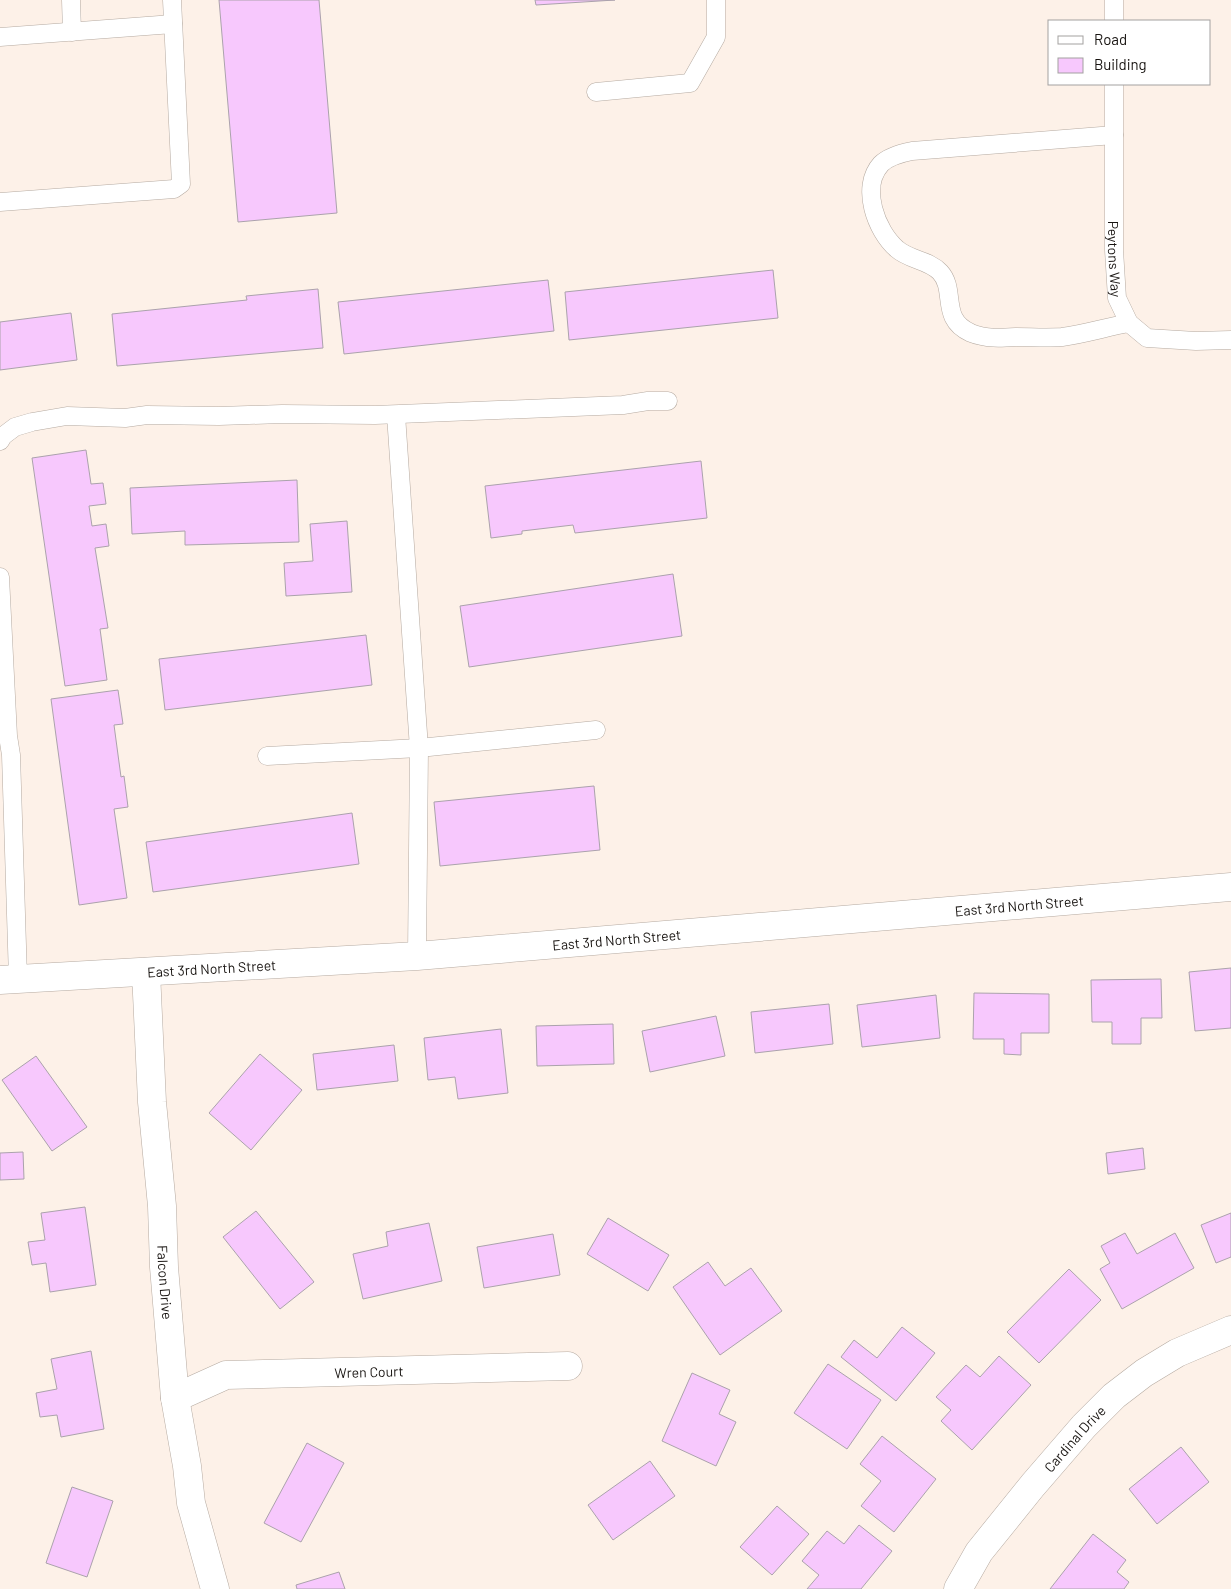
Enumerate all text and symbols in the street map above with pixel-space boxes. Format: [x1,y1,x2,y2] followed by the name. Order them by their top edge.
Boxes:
[1048,20,1211,85] legend
[1094,30,1127,48] text: Road
[1094,55,1147,73] text: Building
[1105,221,1125,298] street label: Peytons Way
[954,891,1084,919] street label: East 3rd North Street
[552,925,682,953] street label: East 3rd North Street
[147,956,277,980] street label: East 3rd North Street
[155,1245,177,1320] street label: Falcon Drive
[334,1362,404,1381] street label: Wren Court
[1040,1401,1109,1475] street label: Cardinal Drive

